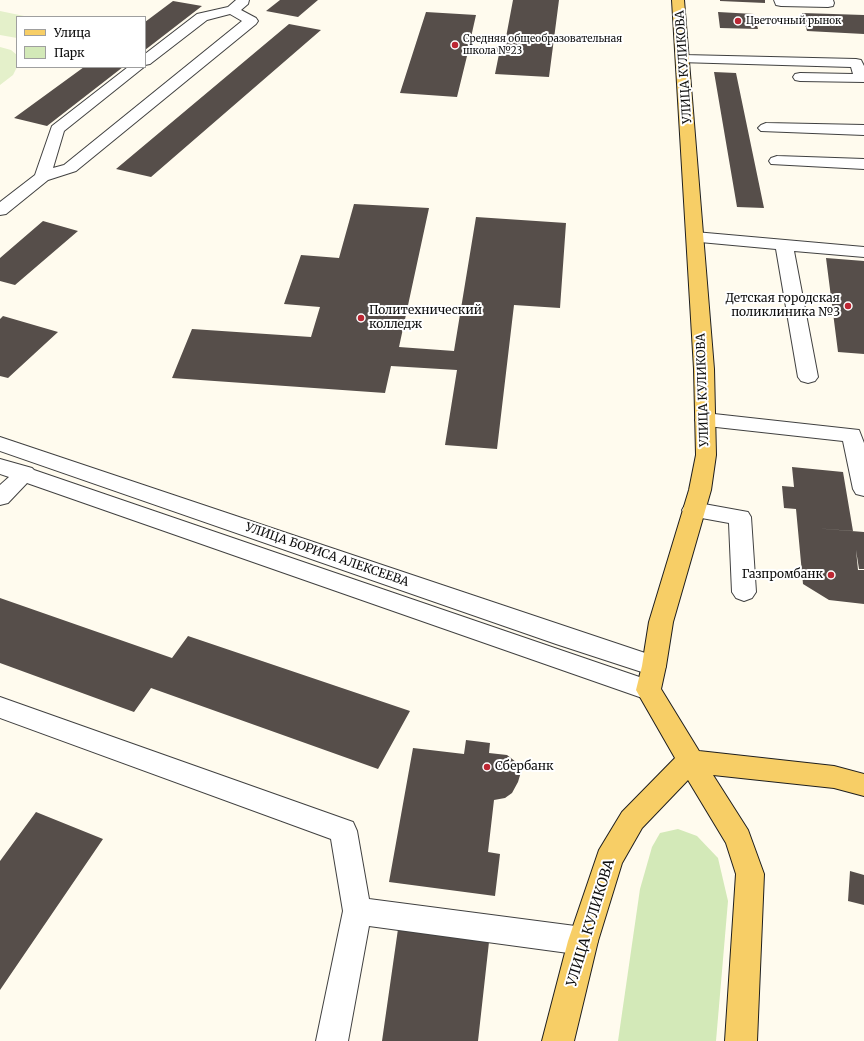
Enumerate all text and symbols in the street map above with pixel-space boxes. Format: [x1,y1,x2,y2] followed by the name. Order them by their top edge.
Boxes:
[673,10,695,124] street label: УЛИЦА КУЛИКОВА
[746,15,841,27] place label: Цветочный рынок
[16,16,146,68] legend
[733,16,743,26] marker: Цветочный рынок
[54,25,91,40] text: Улица
[463,33,622,56] place label: Средняя общеобразовательная школа №23
[450,40,460,50] marker: Средняя общеобразовательная школа №23
[54,45,85,60] text: Парк
[726,292,840,320] place label: Детская городская поликлиника №3
[843,301,853,311] marker: Детская городская поликлиника №3
[369,304,482,332] place label: Политехнический колледж
[356,313,366,323] marker: Политехнический колледж
[694,333,712,447] street label: УЛИЦА КУЛИКОВА
[243,520,411,590] street label: УЛИЦА БОРИСА АЛЕКСЕЕВА
[742,568,823,582] place label: Газпромбанк
[826,570,836,580] marker: Газпромбанк
[495,760,554,774] place label: Сбербанк
[482,762,492,772] marker: Сбербанк
[564,857,618,989] street label: УЛИЦА КУЛИКОВА

